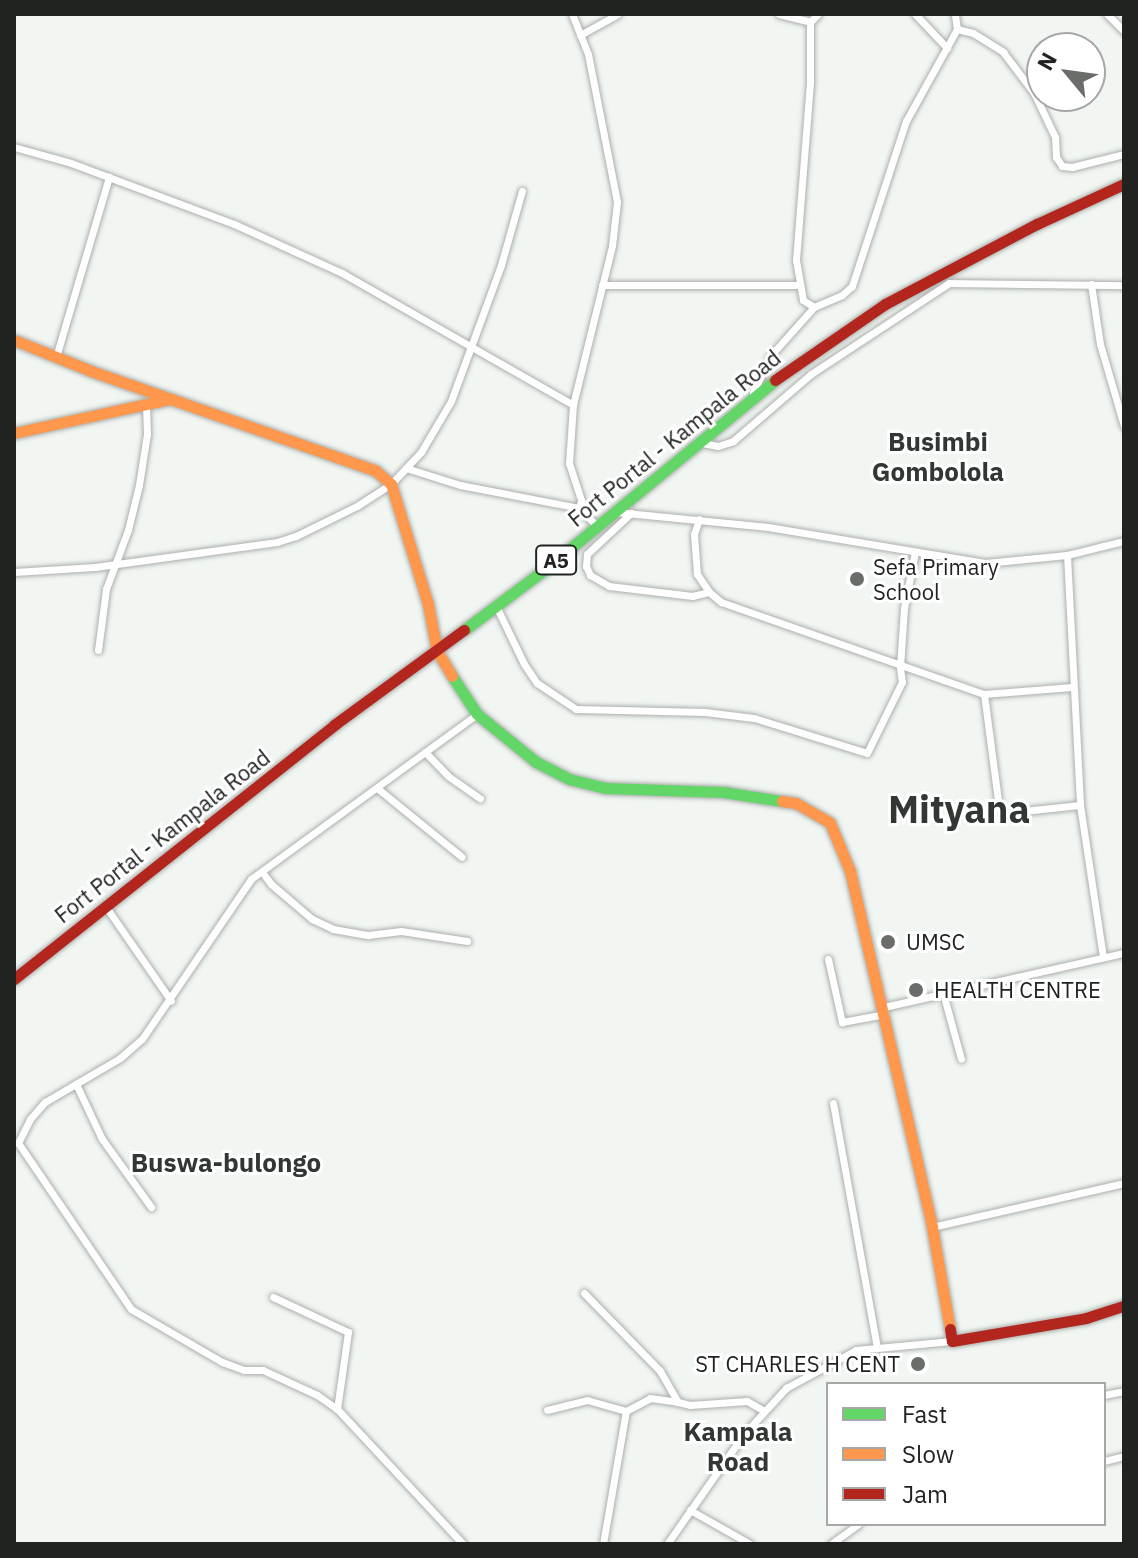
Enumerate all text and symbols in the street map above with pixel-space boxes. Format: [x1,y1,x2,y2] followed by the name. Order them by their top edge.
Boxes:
[1026,32,1106,112] north arrow
[1030,47,1063,75] text: N
[562,344,786,532] street label: Fort Portal - Kampala Road
[872,426,1004,488] district label: Busimbi Gombolola
[534,544,578,576] road number: A5
[873,553,999,604] place label: Sefa Primary School
[848,570,866,588] marker: Sefa Primary School
[49,744,275,928] street label: Fort Portal - Kampala Road
[888,786,1030,832] district label: Mityana
[906,929,965,955] place label: UMSC
[877,931,899,953] marker: UMSC
[934,977,1101,1003] place label: HEALTH CENTRE
[905,979,927,1001] marker: HEALTH CENTRE
[131,1147,321,1179] district label: Buswa-bulongo
[695,1351,900,1377] place label: ST CHARLES H CENT
[907,1353,929,1375] marker: ST CHARLES H CENT
[826,1382,1106,1526] legend
[902,1398,947,1430] text: Fast
[683,1416,793,1478] district label: Kampala Road
[902,1438,954,1470] text: Slow
[902,1478,948,1510] text: Jam

